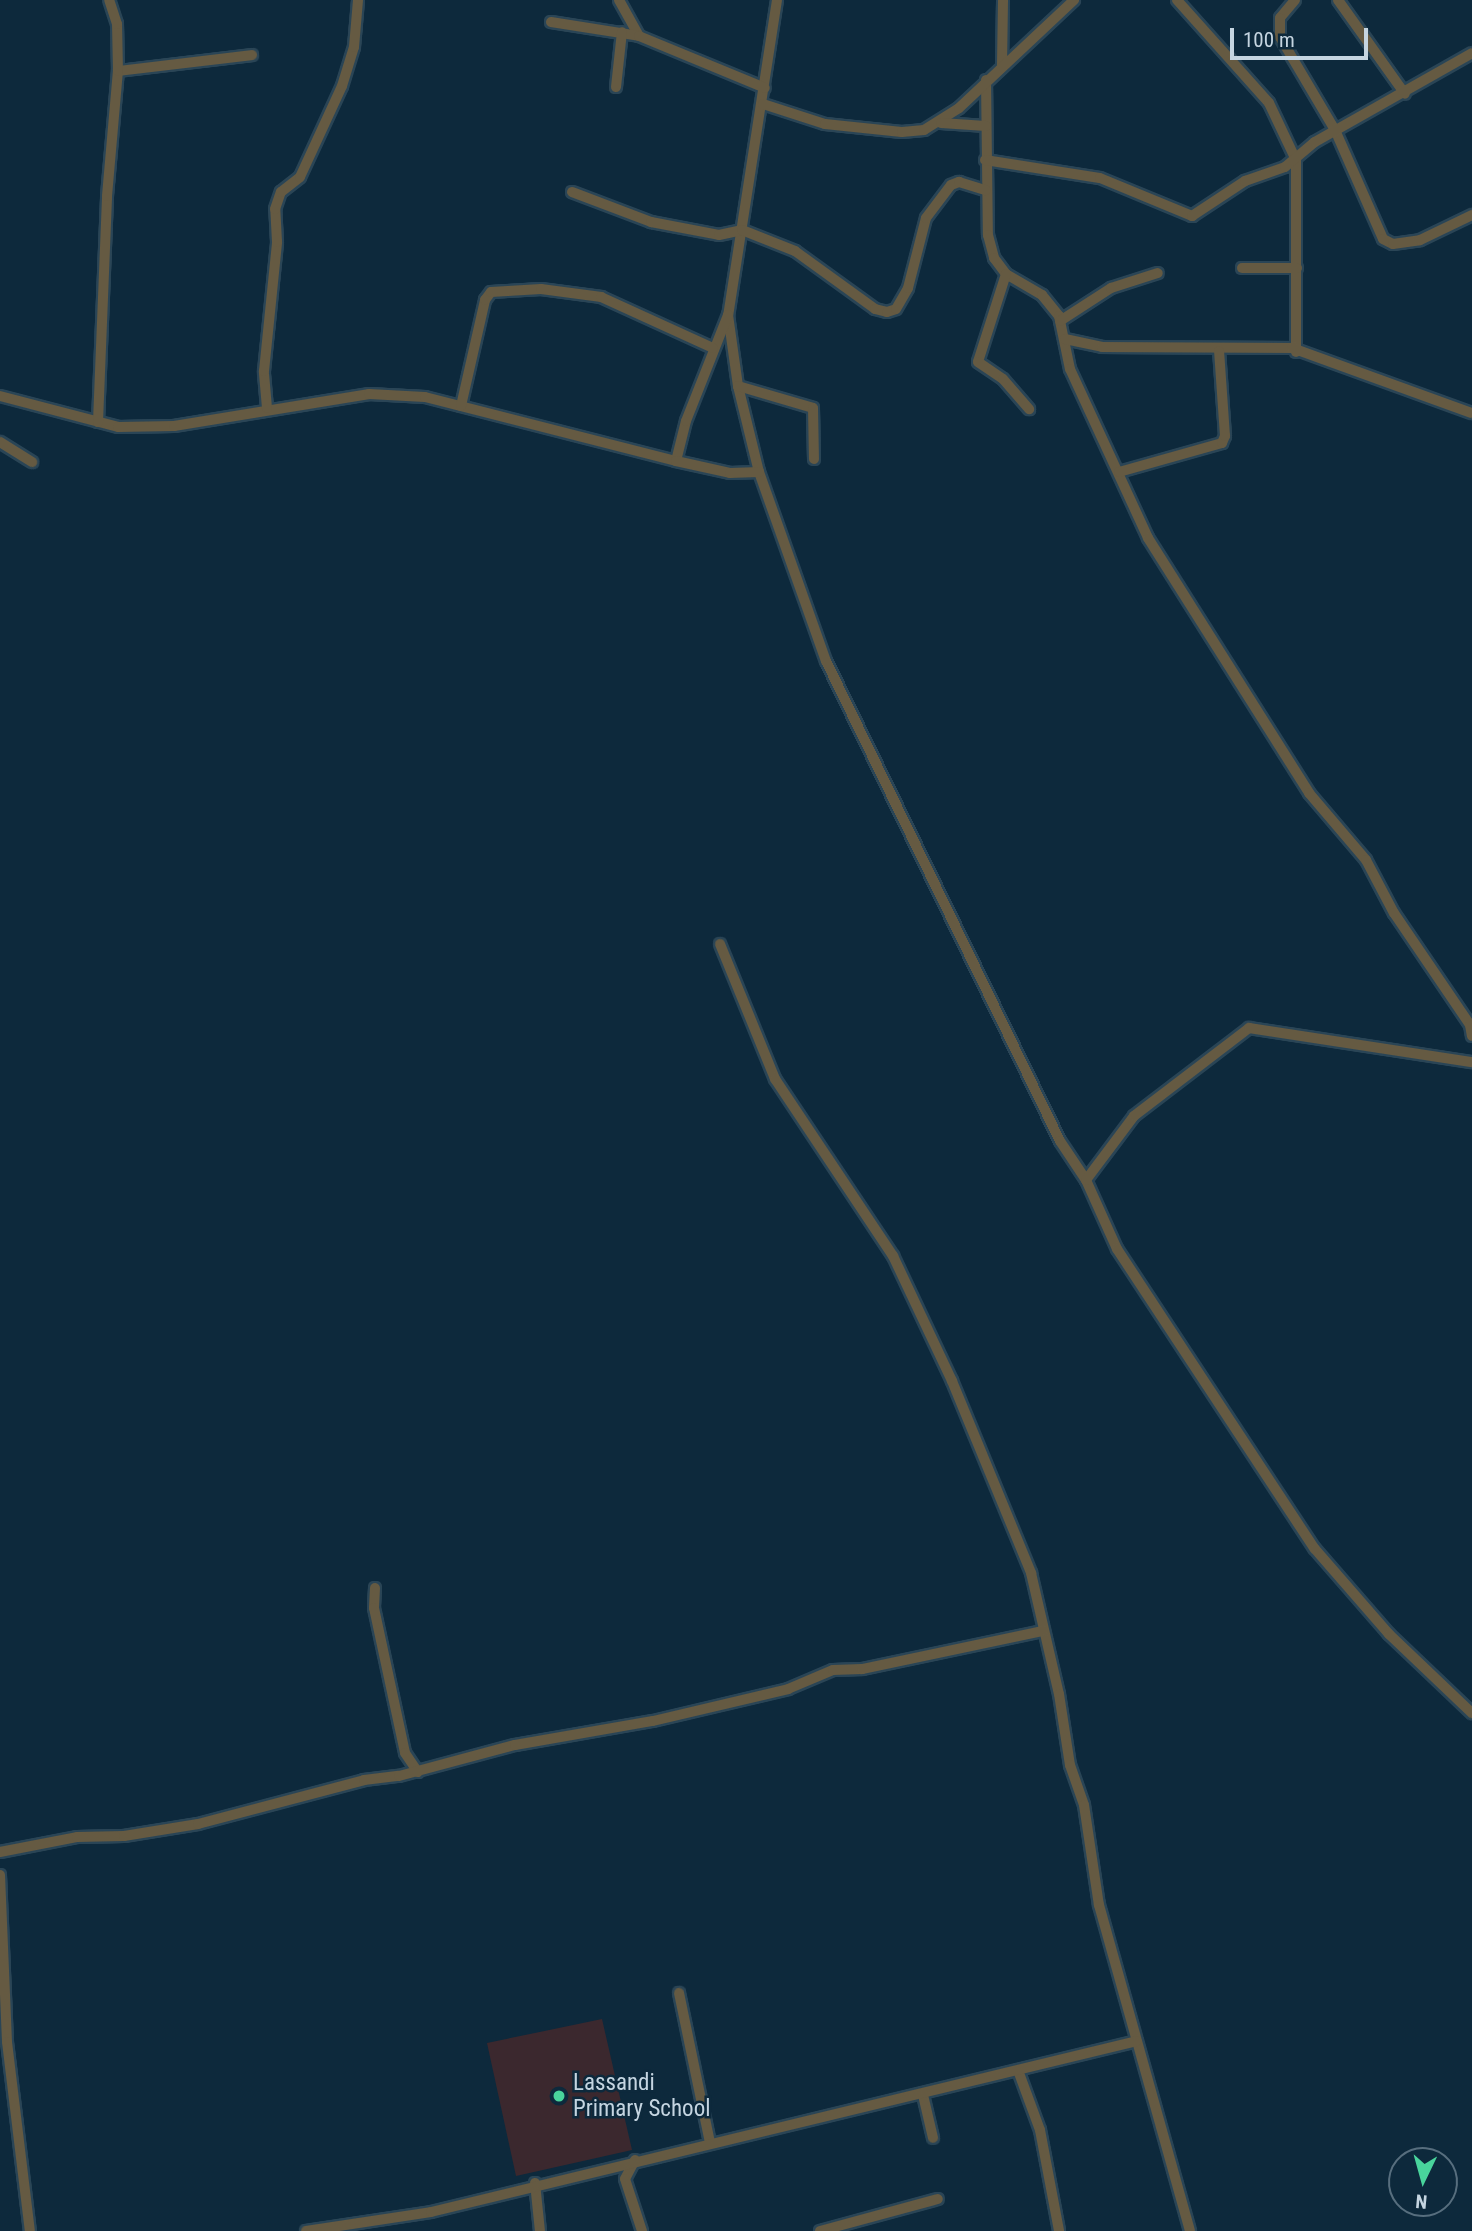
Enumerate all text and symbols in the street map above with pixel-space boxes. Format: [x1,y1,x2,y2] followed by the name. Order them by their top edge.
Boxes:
[1234,14,1372,58] scale bar
[1243,28,1295,52] text: 100 m
[573,2069,710,2123] place label: Lassandi Primary School
[551,2088,567,2104] marker: Lassandi Primary School
[1388,2147,1458,2217] north arrow
[1415,2189,1428,2213] text: N

